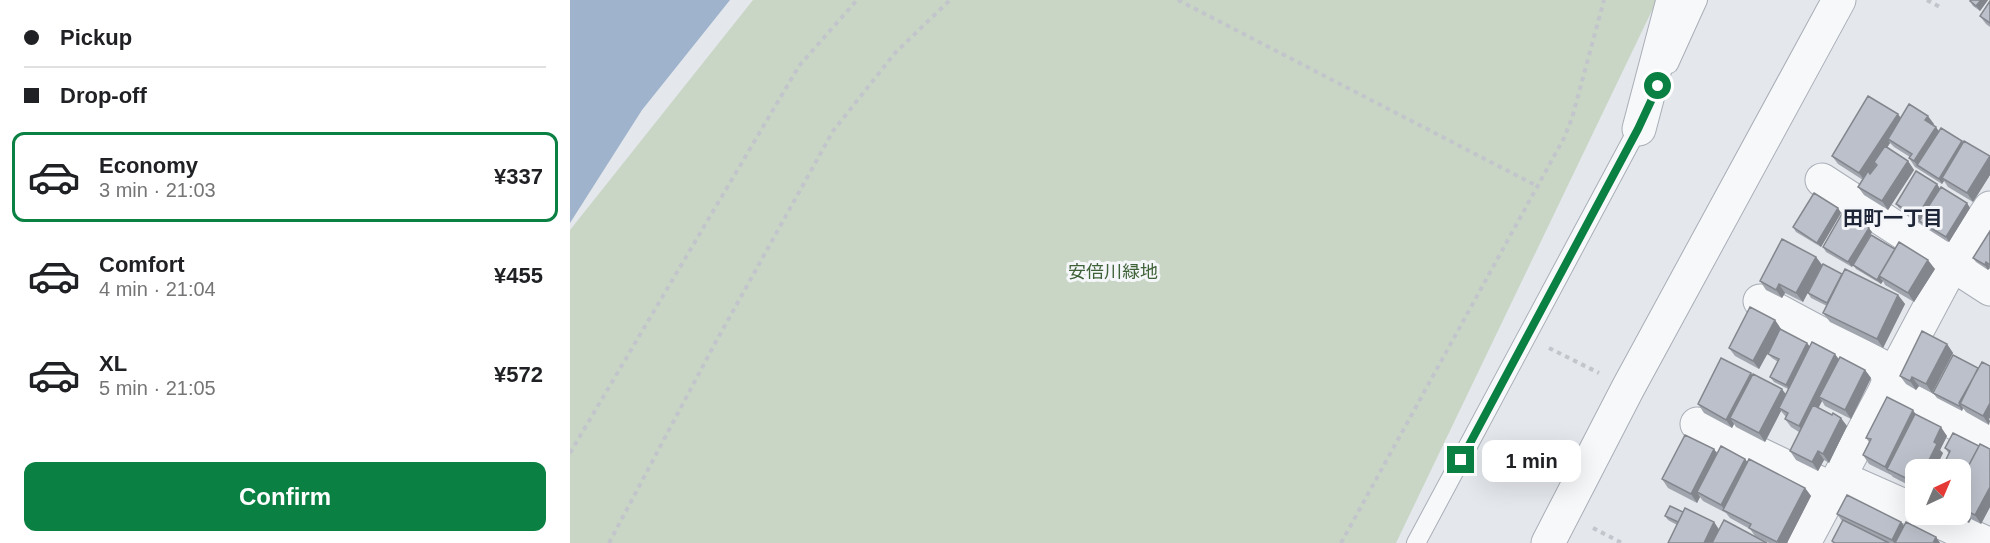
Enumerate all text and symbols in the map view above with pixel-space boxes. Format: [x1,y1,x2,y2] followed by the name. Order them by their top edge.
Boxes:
[60,25,132,50] text: Pickup
[1644,72,1671,99] route start
[60,83,147,108] text: Drop-off
[27,150,81,204] icon: car
[99,153,198,178] text: Economy
[494,164,543,189] text: ¥337
[99,179,216,201] text: 3 min · 21:03
[1843,207,1943,229] district label: 田町一丁目
[27,249,81,303] icon: car
[99,252,185,277] text: Comfort
[1068,262,1158,282] park label: 安倍川緑地
[494,263,543,288] text: ¥455
[99,278,216,300] text: 4 min · 21:04
[27,348,81,402] icon: car
[99,351,127,376] text: XL
[494,362,543,387] text: ¥572
[99,377,216,399] text: 5 min · 21:05
[1482,439,1581,481] callout: 1 min
[1447,446,1474,473] route end
[1505,450,1558,472] text: 1 min
[1905,459,1971,525] north arrow
[1905,459,1971,525] map controls
[24,462,546,531] button: Confirm

